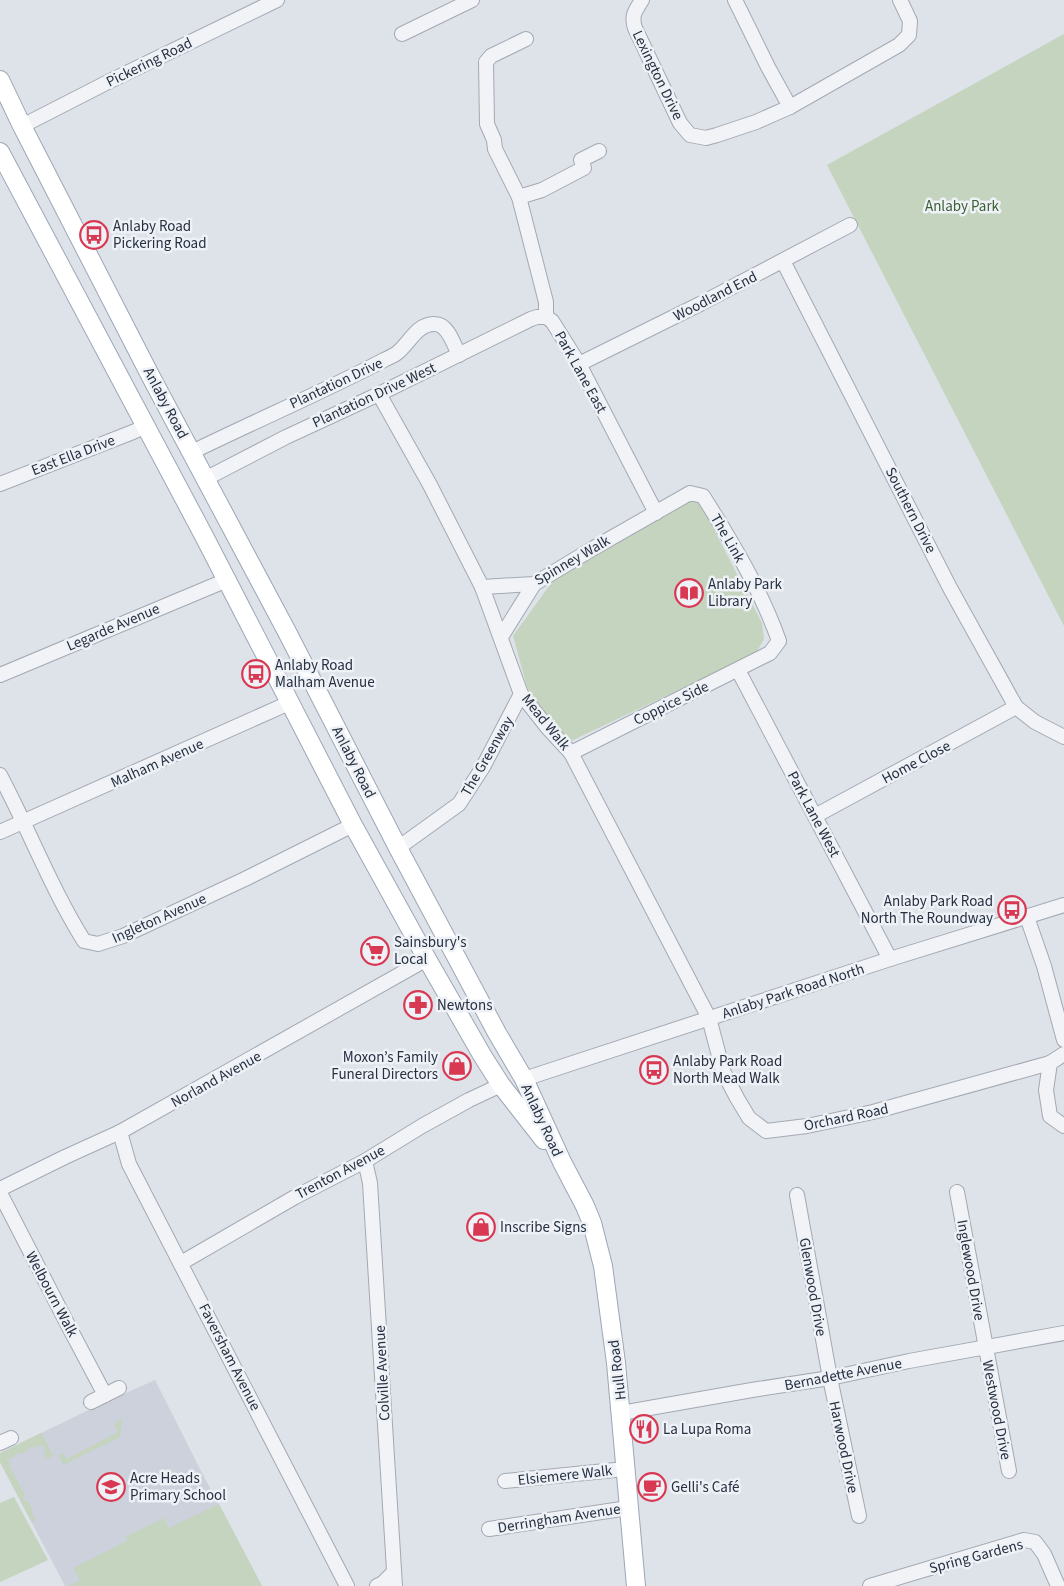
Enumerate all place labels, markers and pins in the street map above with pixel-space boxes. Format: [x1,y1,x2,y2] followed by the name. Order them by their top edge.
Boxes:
[113,216,206,254] place label: Anlaby Road Pickering Road
[79,220,109,250] bus stop icon: Anlaby Road Pickering Road
[708,574,783,612] place label: Anlaby Park Library
[674,578,704,608] library icon: Anlaby Park Library
[275,655,375,693] place label: Anlaby Road Malham Avenue
[241,659,271,689] bus stop icon: Anlaby Road Malham Avenue
[861,891,993,929] place label: Anlaby Park Road North The Roundway
[997,895,1027,925] bus stop icon: Anlaby Park Road North The Roundway
[394,932,467,970] place label: Sainsbury's Local
[360,936,390,966] supermarket icon: Sainsbury's Local
[403,990,433,1020] pharmacy icon: Newtons
[437,995,493,1016] place label: Newtons
[331,1047,438,1085] place label: Moxon’s Family Funeral Directors
[442,1051,472,1081] shop icon: Moxon’s Family Funeral Directors
[673,1051,782,1089] place label: Anlaby Park Road North Mead Walk
[639,1055,669,1085] bus stop icon: Anlaby Park Road North Mead Walk
[466,1212,496,1242] shop icon: Inscribe Signs
[500,1217,587,1238] place label: Inscribe Signs
[629,1414,659,1444] restaurant icon: La Lupa Roma
[663,1419,751,1440] place label: La Lupa Roma
[130,1468,226,1506] place label: Acre Heads Primary School
[96,1472,126,1502] school or university icon: Acre Heads Primary School
[637,1472,667,1502] cafe icon: Gelli's Café
[671,1477,740,1498] place label: Gelli's Café

